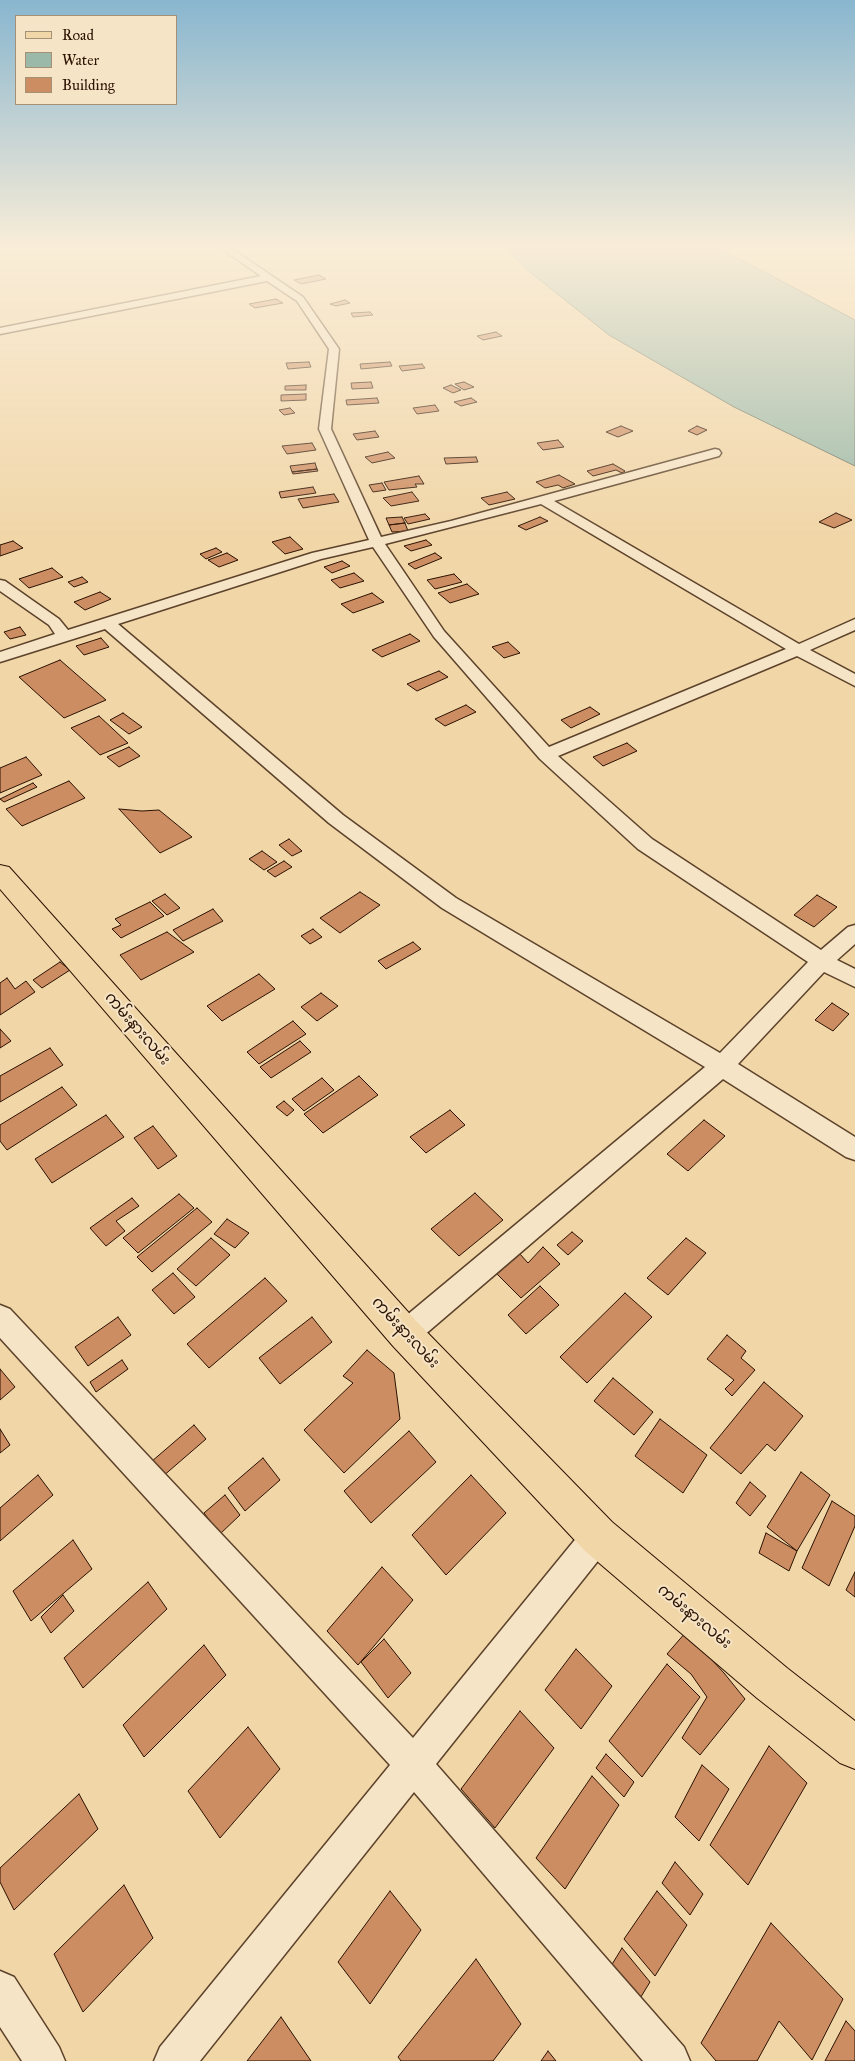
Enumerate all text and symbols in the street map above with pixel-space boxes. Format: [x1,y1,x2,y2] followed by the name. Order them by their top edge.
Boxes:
[15,15,178,105] legend
[62,26,94,44] text: Road
[62,51,99,69] text: Water
[62,76,115,94] text: Building
[100,988,174,1070] street label: ကမ်းနားလမ်း
[367,1293,443,1373] street label: ကမ်းနားလမ်း
[653,1581,735,1653] street label: ကမ်းနားလမ်း

